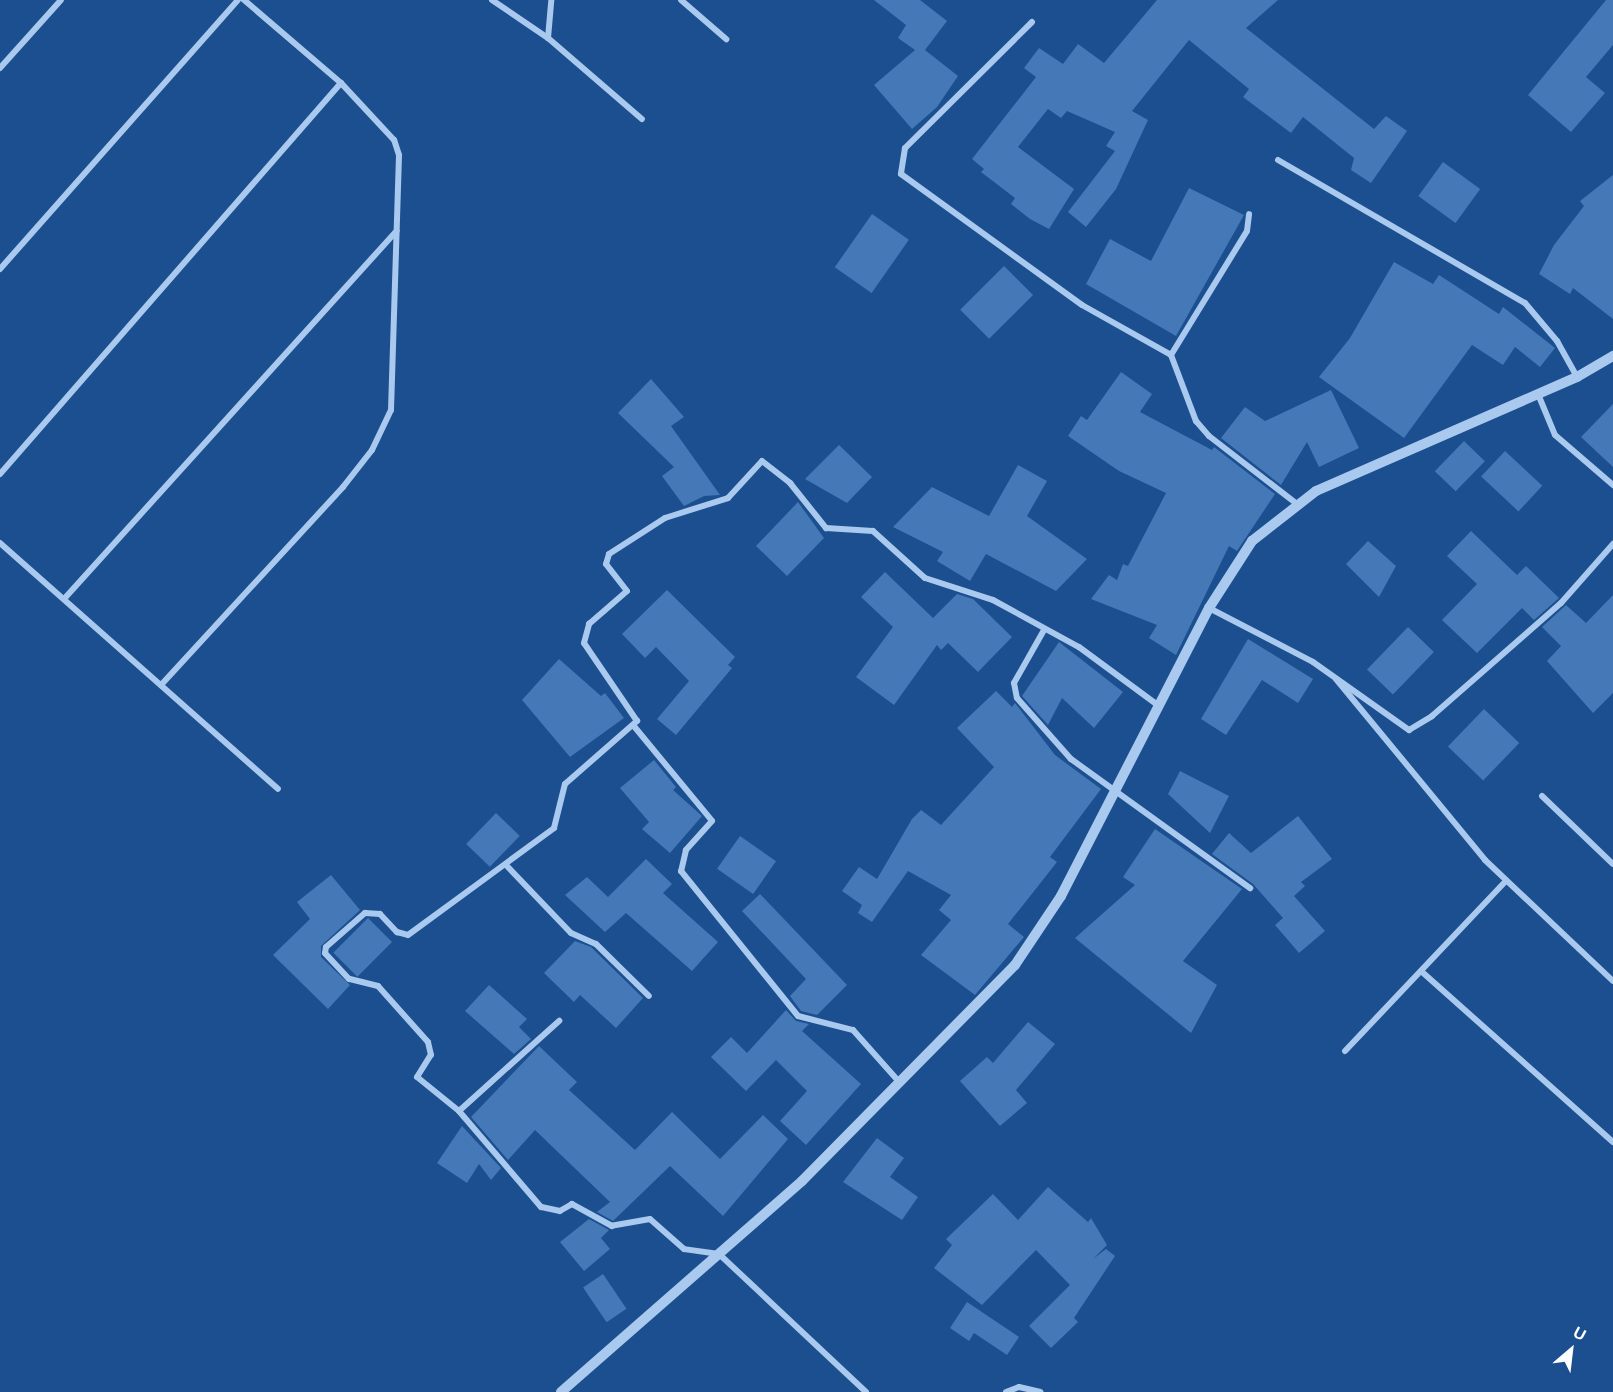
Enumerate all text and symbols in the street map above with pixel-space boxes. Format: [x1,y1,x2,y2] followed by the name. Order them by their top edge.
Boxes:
[1541,1320,1601,1380] north arrow
[1571,1323,1589,1344] text: U

